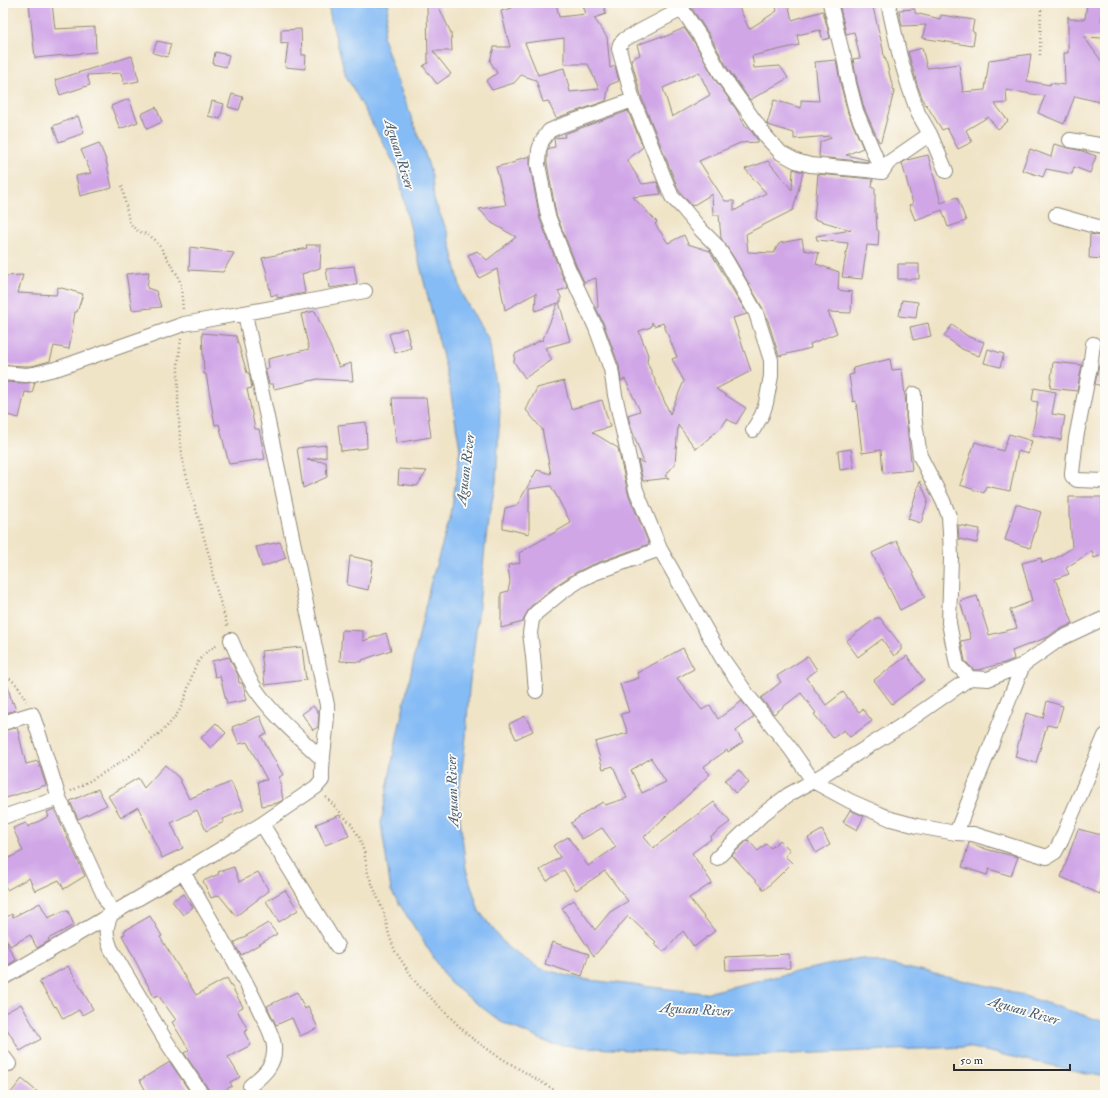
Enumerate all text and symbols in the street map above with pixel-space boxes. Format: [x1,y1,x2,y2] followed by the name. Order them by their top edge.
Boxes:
[380,115,419,192] water label: Agusan River
[452,431,478,508] water label: Agusan River
[443,754,462,830] water label: Agusan River
[985,992,1062,1029] water label: Agusan River
[657,999,734,1020] water label: Agusan River
[954,1046,1070,1072] scale bar
[960,1053,984,1068] text: 50 m

